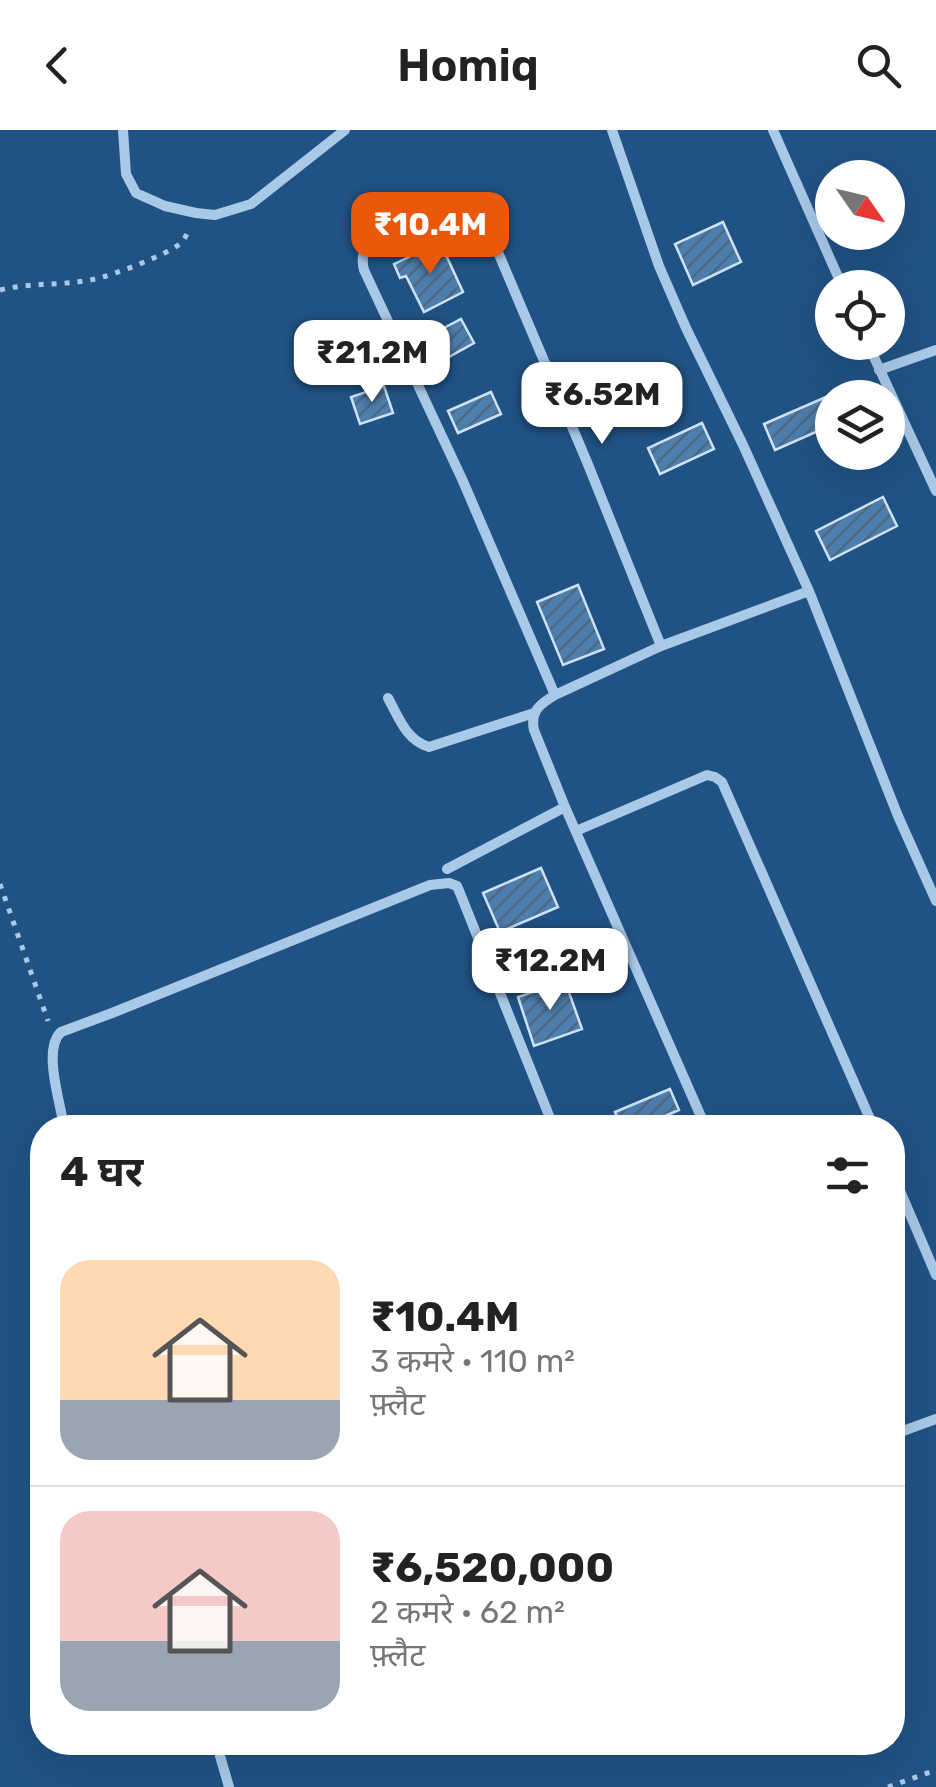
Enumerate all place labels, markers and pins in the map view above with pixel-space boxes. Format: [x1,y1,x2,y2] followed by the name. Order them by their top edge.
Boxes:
[349,192,511,277] pin: ₹10.4M
[291,320,453,405] pin: ₹21.2M
[521,362,683,447] pin: ₹6.52M
[469,928,631,1013] pin: ₹12.2M

